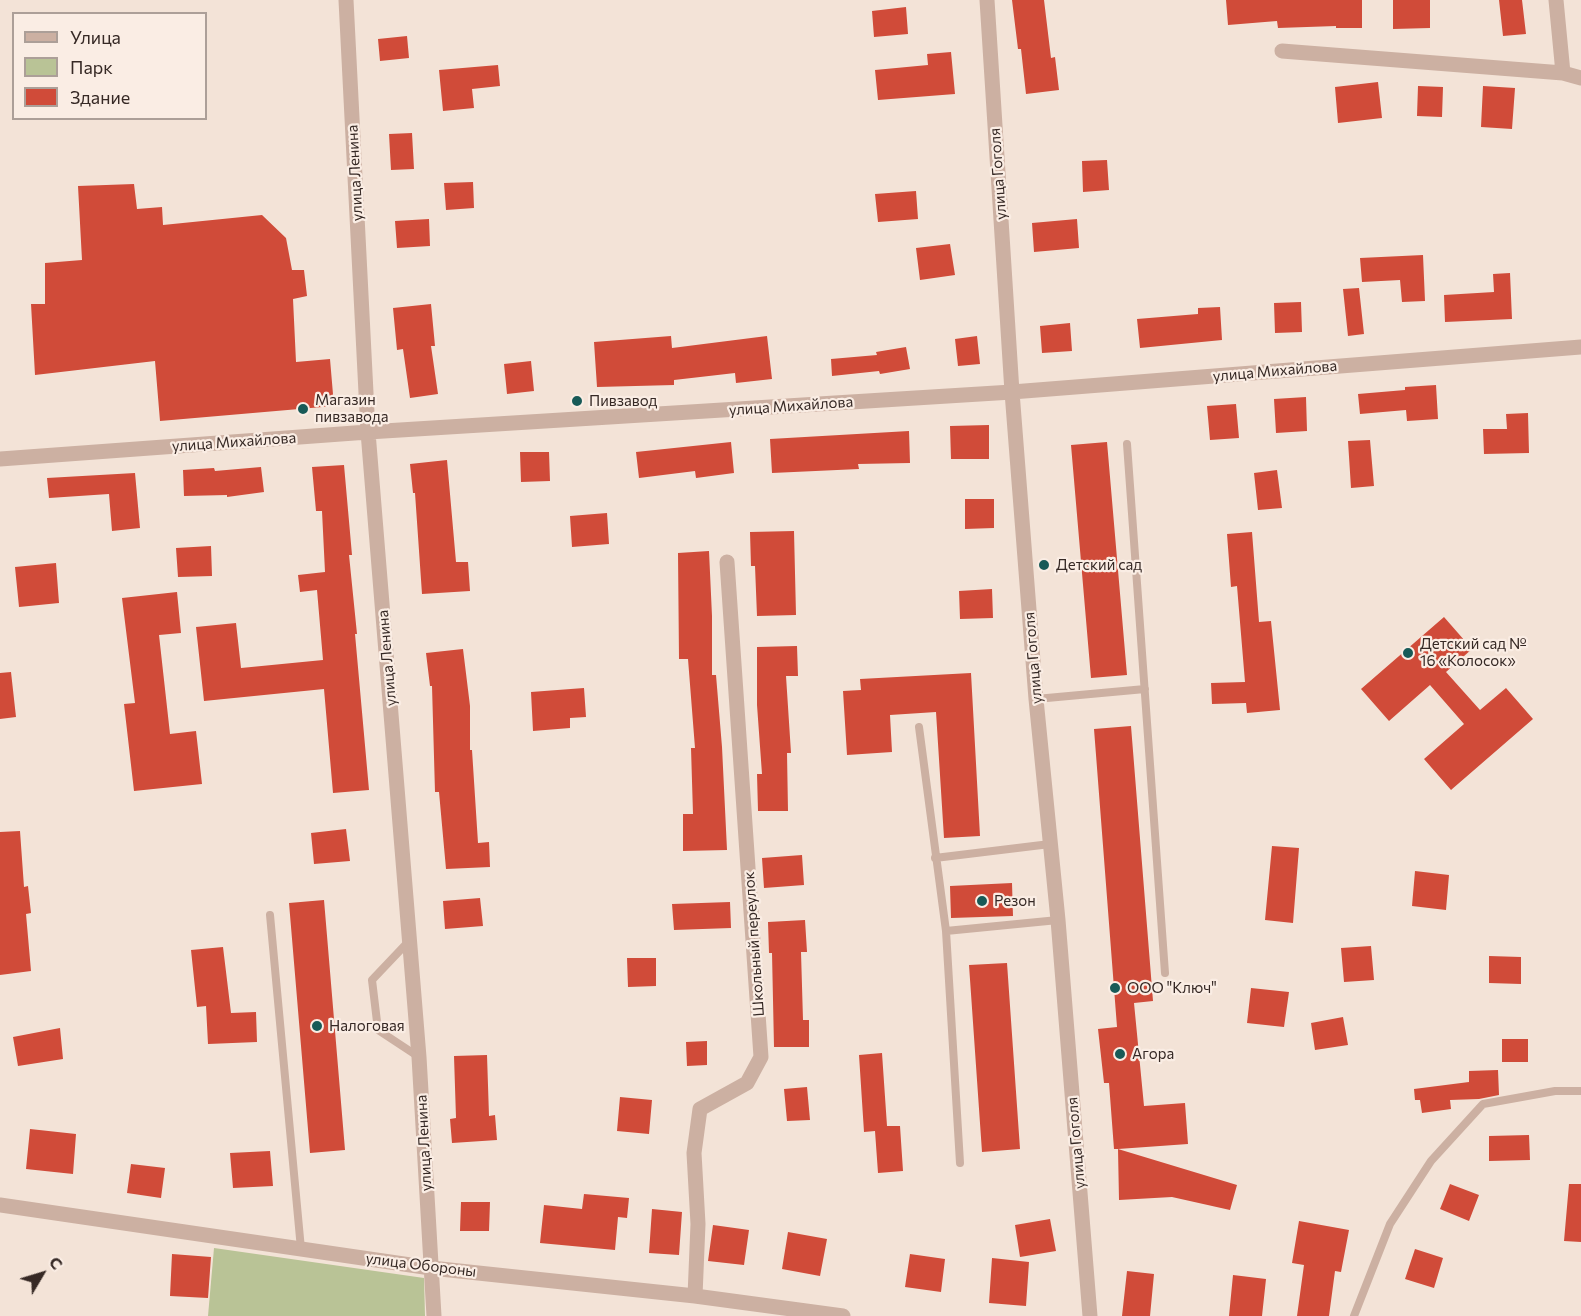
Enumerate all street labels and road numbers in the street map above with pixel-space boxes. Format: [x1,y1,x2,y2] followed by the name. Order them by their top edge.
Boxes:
[343,124,367,222] street label: улица Ленина
[986,127,1010,221] street label: улица Гоголя
[1212,357,1338,385] street label: улица Михайлова
[728,393,854,419] street label: улица Михайлова
[171,429,297,455] street label: улица Михайлова
[374,609,400,707] street label: улица Ленина
[1020,611,1046,705] street label: улица Гоголя
[740,871,768,1017] street label: Школьный переулок
[412,1094,436,1192] street label: улица Ленина
[1063,1096,1089,1190] street label: улица Гоголя
[365,1249,477,1281] street label: улица Обороны

